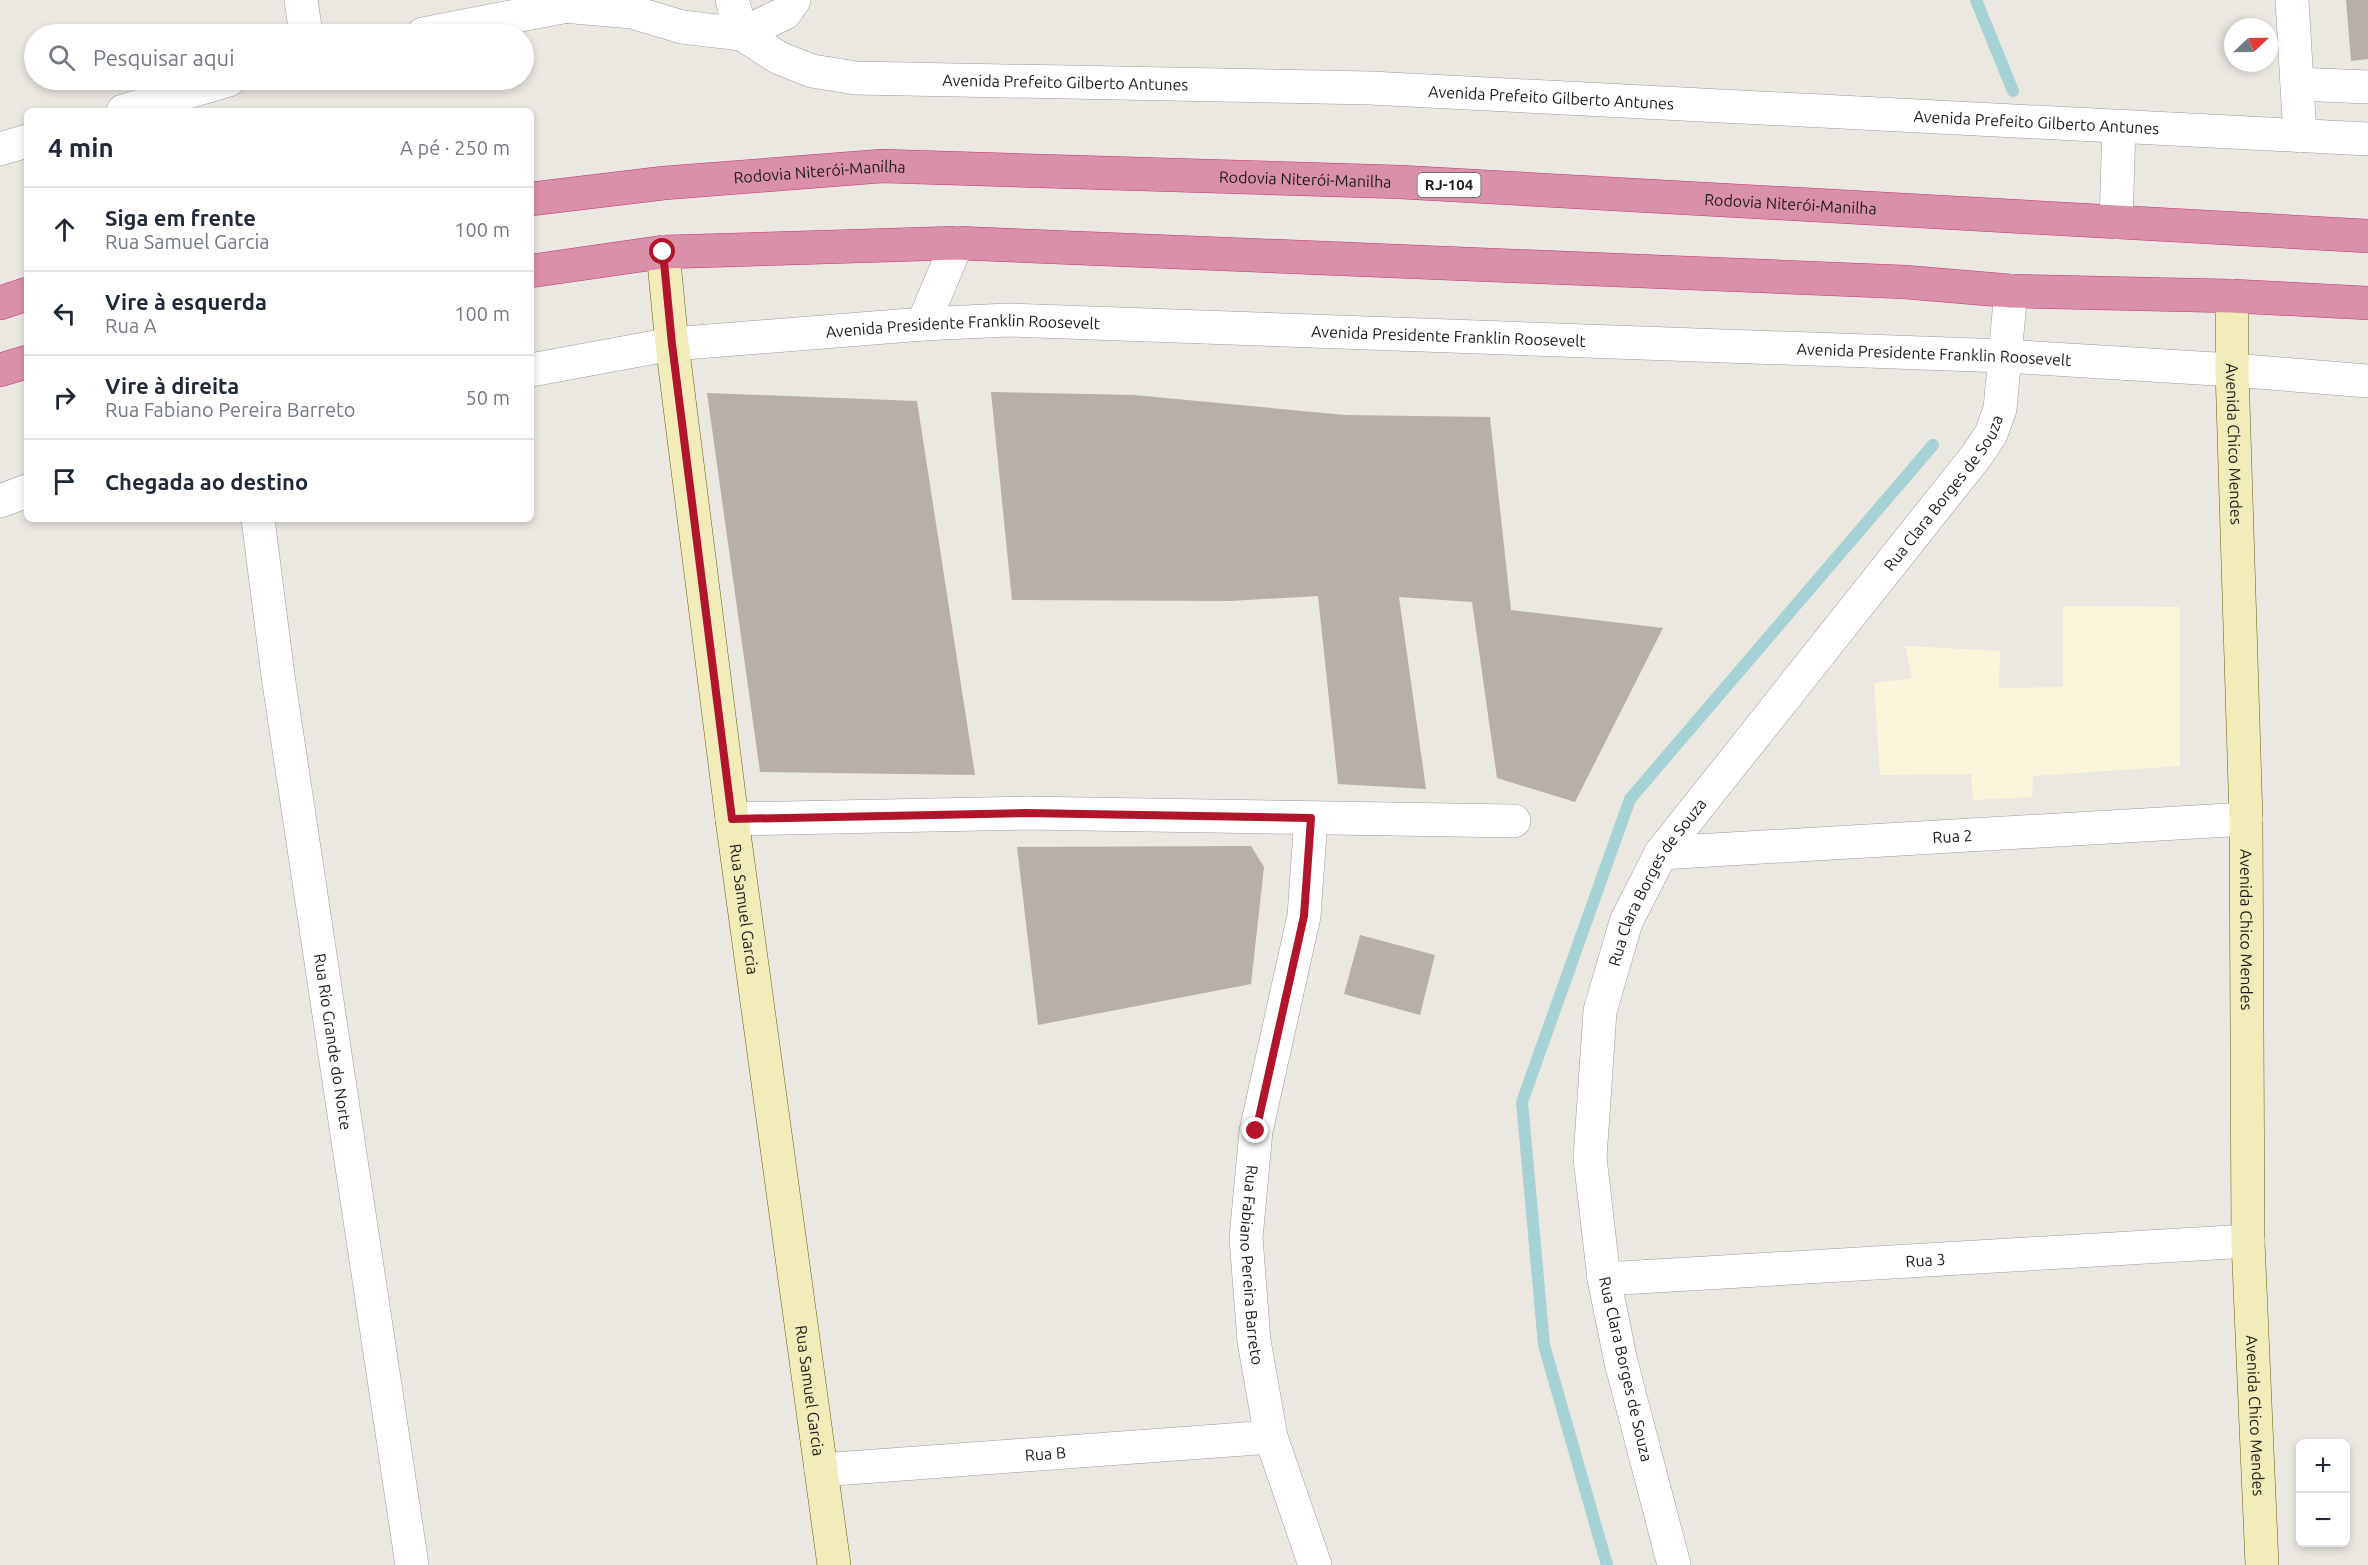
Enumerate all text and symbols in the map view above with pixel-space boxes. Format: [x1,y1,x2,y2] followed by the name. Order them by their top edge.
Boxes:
[2224,18,2278,72] north arrow
[24,24,534,90] search box
[45,41,78,74] icon: search
[93,45,235,70] text: Pesquisar aqui
[942,71,1189,93] street label: Avenida Prefeito Gilberto Antunes
[1428,82,1674,113] street label: Avenida Prefeito Gilberto Antunes
[1913,107,2160,137] street label: Avenida Prefeito Gilberto Antunes
[48,133,114,162] text: 4 min
[400,136,510,159] text: A pé · 250 m
[733,157,906,187] street label: Rodovia Niterói-Manilha
[1219,167,1392,191] street label: Rodovia Niterói-Manilha
[1418,173,1480,197] road number: RJ-104
[1704,190,1877,218] street label: Rodovia Niterói-Manilha
[105,205,256,230] text: Siga em frente
[48,213,81,246] icon: ahead
[454,218,510,241] text: 100 m
[105,230,270,253] text: Rua Samuel Garcia
[649,238,675,264] route start
[105,289,267,314] text: Vire à esquerda
[48,297,81,330] icon: left
[454,302,510,325] text: 100 m
[825,311,1101,341] street label: Avenida Presidente Franklin Roosevelt
[105,314,157,337] text: Rua A
[1311,322,1587,350] street label: Avenida Presidente Franklin Roosevelt
[1796,340,2073,369] street label: Avenida Presidente Franklin Roosevelt
[2223,363,2246,525] street label: Avenida Chico Mendes
[105,373,239,398] text: Vire à direita
[48,381,81,414] icon: right
[466,386,510,409] text: 50 m
[105,398,355,421] text: Rua Fabiano Pereira Barreto
[1880,412,2006,574] street label: Rua Clara Borges de Souza
[48,465,81,498] icon: arrive
[105,469,308,494] text: Chegada ao destino
[1605,795,1710,968] street label: Rua Clara Borges de Souza
[1932,826,1973,846] street label: Rua 2
[726,842,762,975] street label: Rua Samuel Garcia
[2237,849,2256,1011] street label: Avenida Chico Mendes
[311,952,355,1131] street label: Rua Rio Grande do Norte
[1242,1117,1268,1143] route end
[1237,1164,1267,1366] street label: Rua Fabiano Pereira Barreto
[1905,1250,1946,1270] street label: Rua 3
[1596,1275,1656,1463] street label: Rua Clara Borges de Souza
[792,1324,828,1457] street label: Rua Samuel Garcia
[2243,1335,2268,1497] street label: Avenida Chico Mendes
[2296,1439,2350,1547] map controls
[2296,1439,2350,1493] button: +
[1024,1443,1067,1464] street label: Rua B
[2296,1493,2350,1547] button: −

